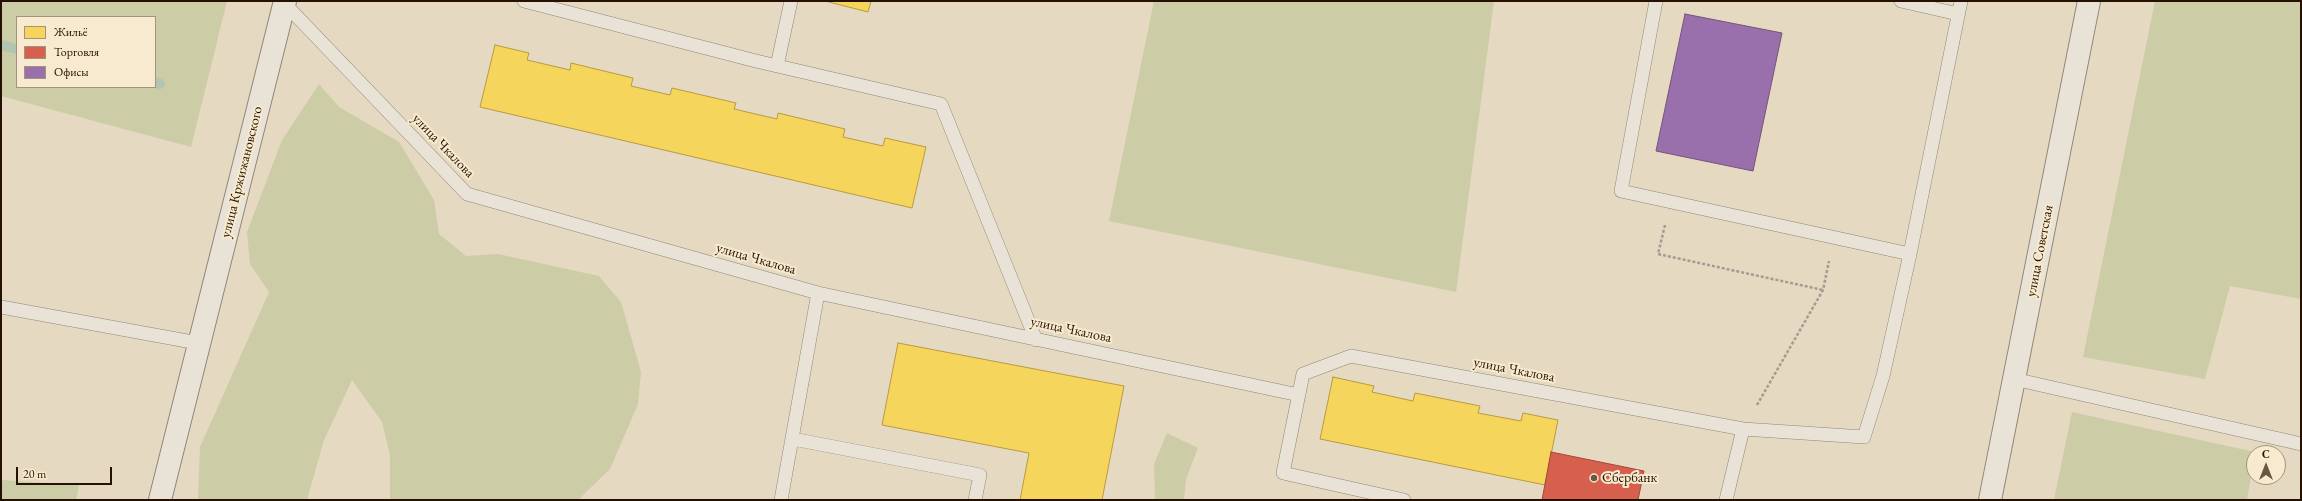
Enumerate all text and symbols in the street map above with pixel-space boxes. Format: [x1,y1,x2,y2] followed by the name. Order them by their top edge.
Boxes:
[16,16,156,88] legend
[54,24,87,40] text: Жильё
[54,44,99,60] text: Торговля
[54,64,89,80] text: Офисы
[218,105,266,239] street label: улица Кржижановского
[408,111,478,181] street label: улица Чкалова
[2023,204,2057,298] street label: улица Советская
[714,240,798,278] street label: улица Чкалова
[1029,313,1113,347] street label: улица Чкалова
[1472,354,1556,386] street label: улица Чкалова
[2246,445,2286,485] north arrow
[2262,447,2270,461] text: С
[18,459,114,485] scale bar
[23,466,46,482] text: 20 m
[1602,470,1657,486] place label: Сбербанк
[1589,473,1599,483] marker: Сбербанк

